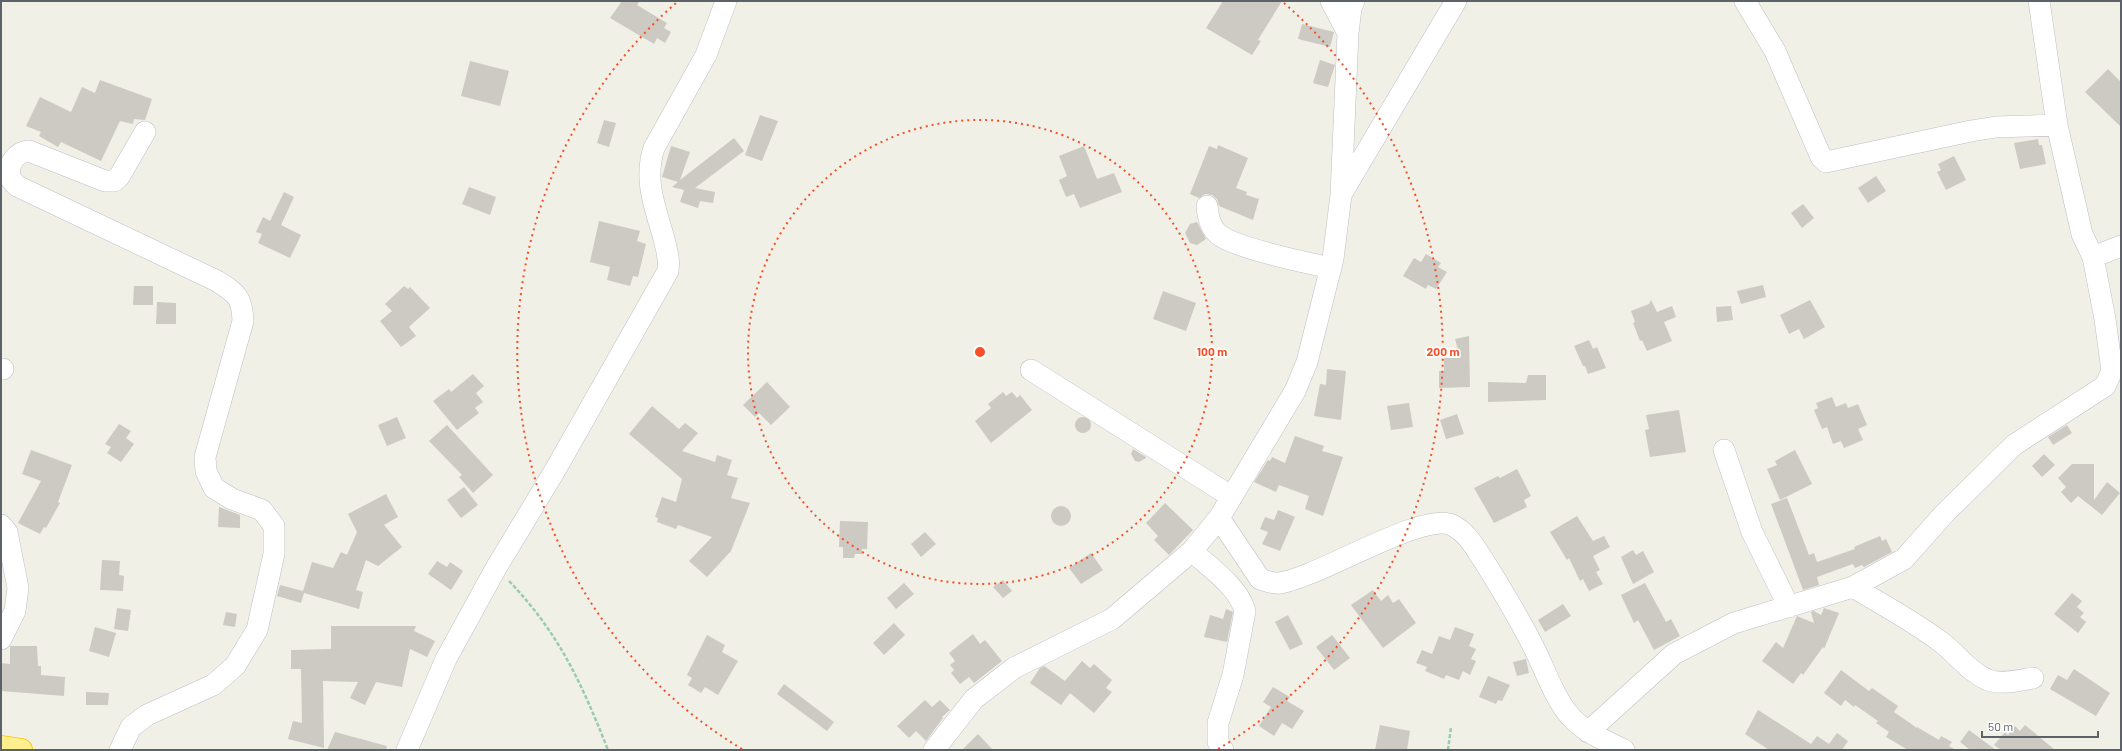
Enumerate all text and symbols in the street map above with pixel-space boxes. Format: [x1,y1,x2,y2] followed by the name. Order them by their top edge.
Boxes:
[1197,344,1227,358] text: 100 m
[1427,344,1459,358] text: 200 m
[973,345,987,359] centre of rings
[1982,713,2098,739] scale bar
[1988,719,2013,733] text: 50 m

